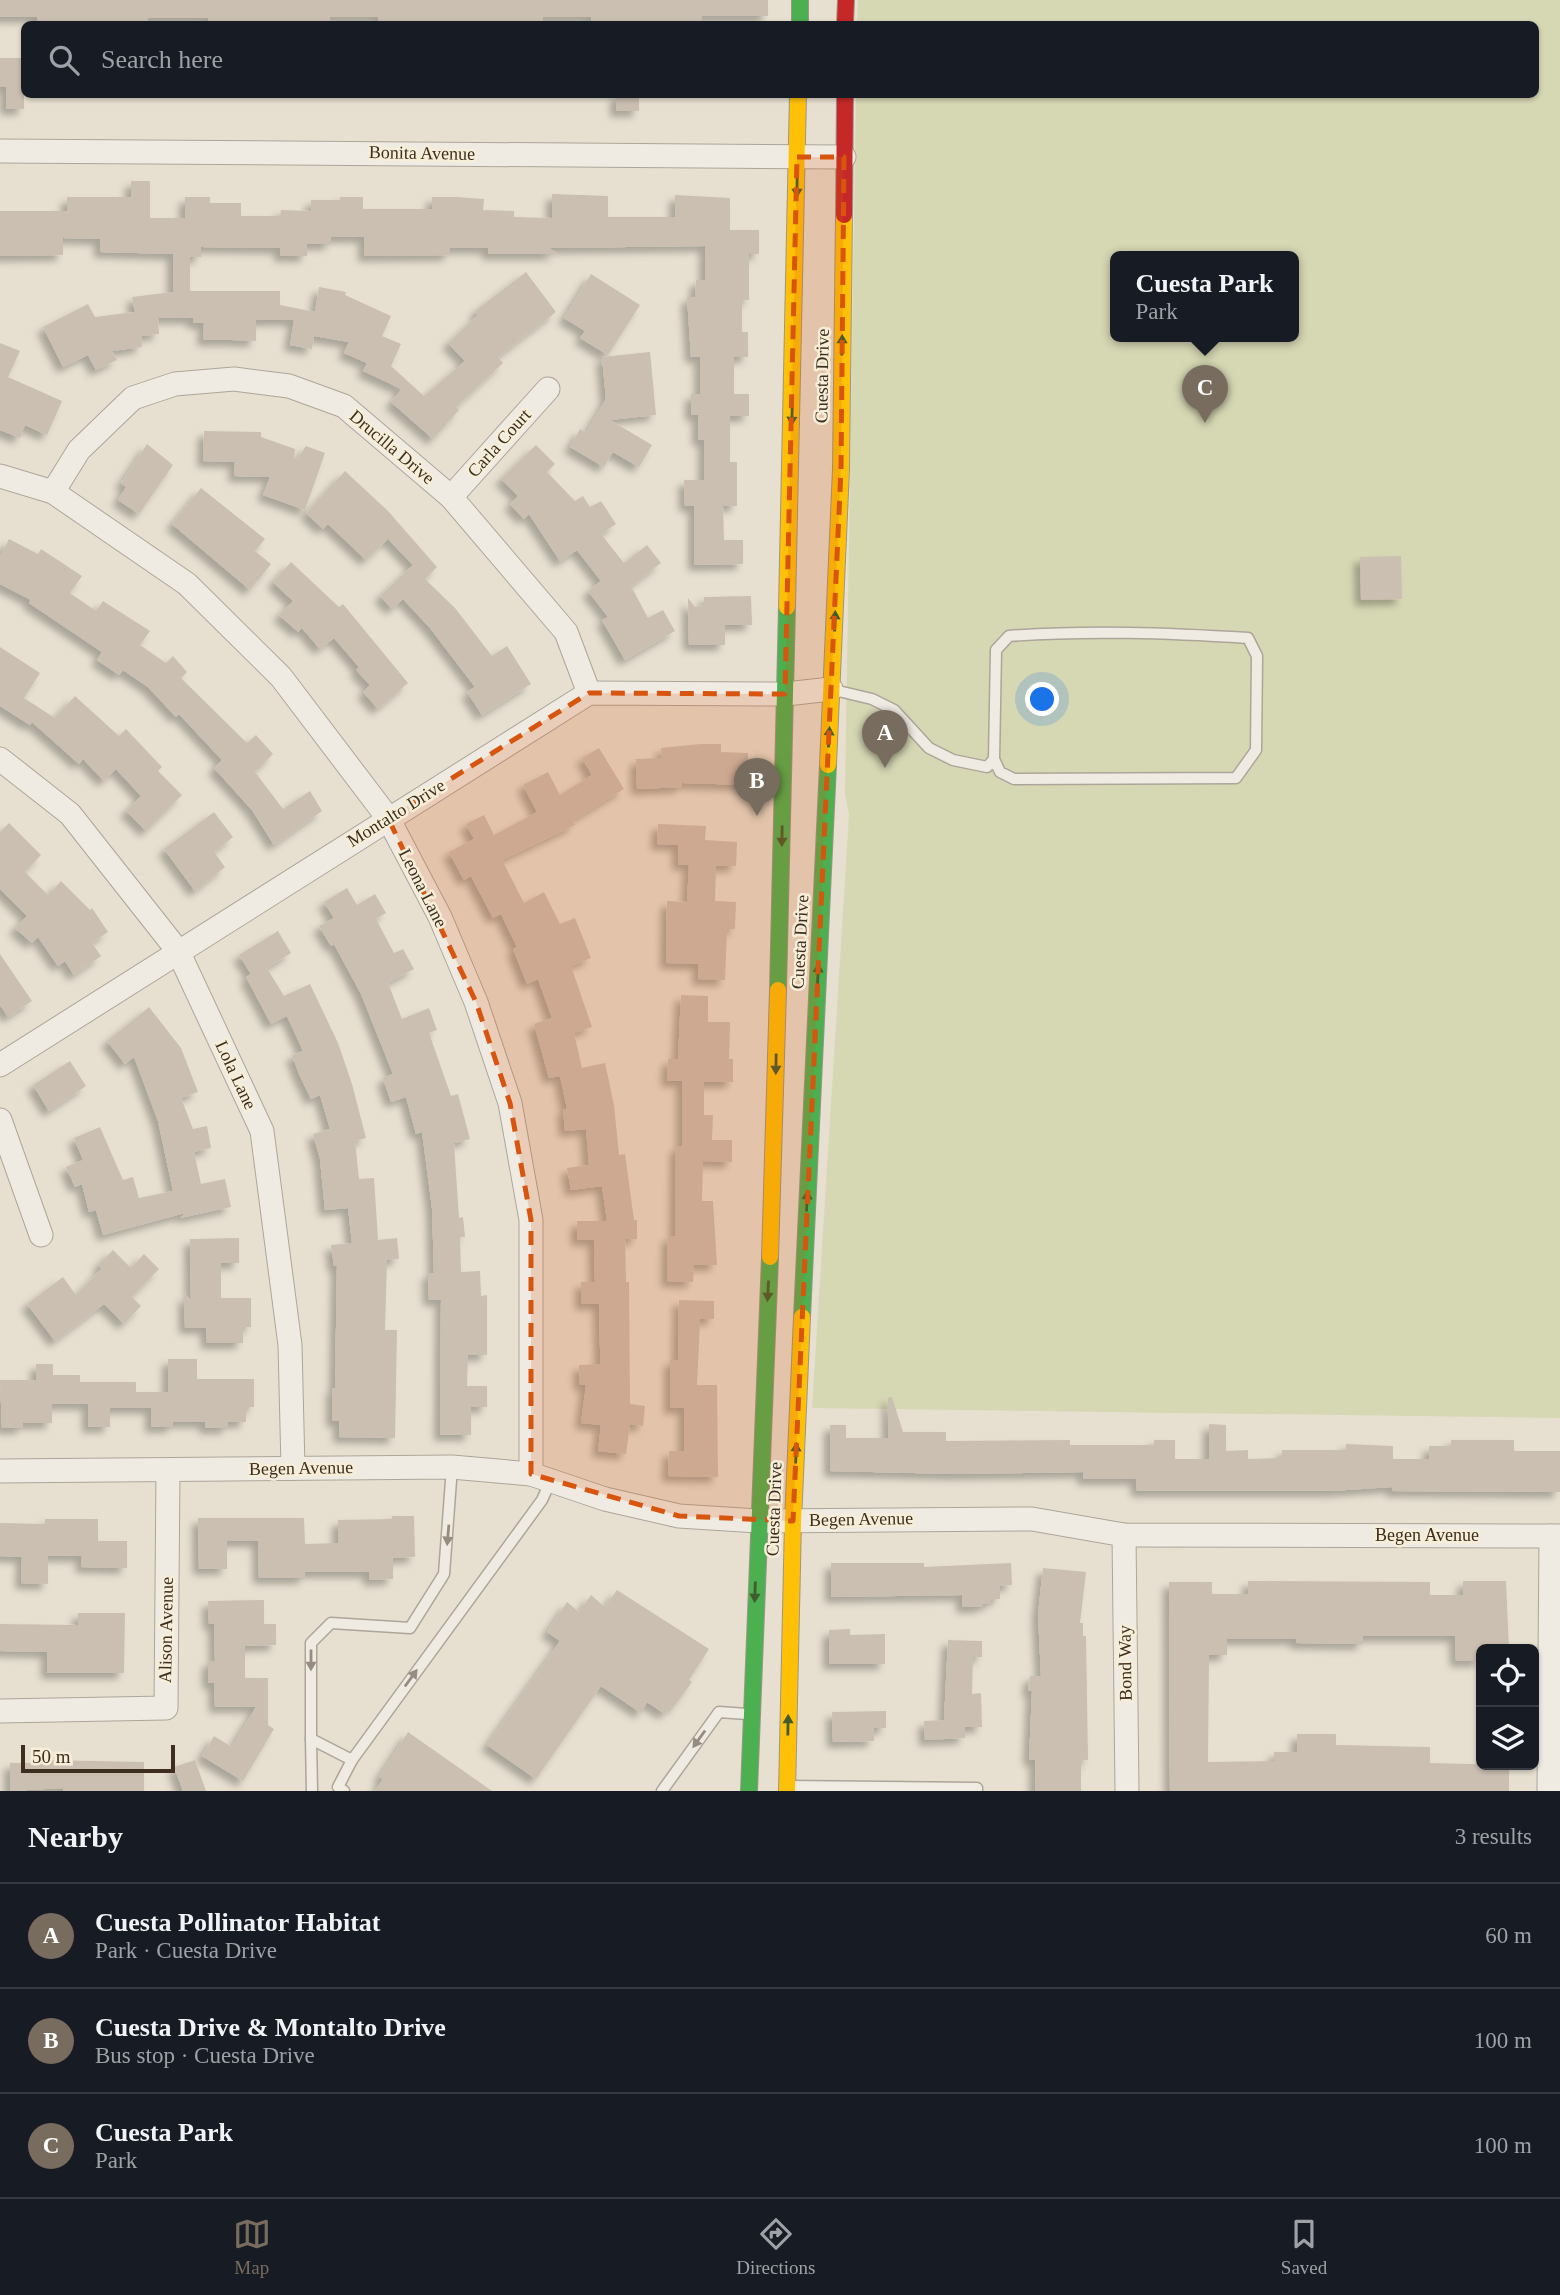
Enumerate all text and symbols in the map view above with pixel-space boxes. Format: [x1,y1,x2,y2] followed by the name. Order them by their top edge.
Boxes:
[21,21,1539,98] search box
[45,41,83,79] icon: search
[101,45,223,74] text: Search here
[369,142,475,164] street label: Bonita Avenue
[791,176,803,198] one-way arrow
[1110,251,1299,342] popup
[1136,269,1273,298] text: Cuesta Park
[1136,299,1178,324] text: Park
[811,329,833,423] street label: Cuesta Drive
[836,333,848,355] one-way arrow
[1182,365,1228,423] pin: C
[787,404,798,426] one-way arrow
[463,405,535,481] street label: Carla Court
[346,406,438,488] street label: Drucilla Drive
[829,610,840,632] one-way arrow
[1025,682,1059,716] your location
[862,710,908,768] pin: A
[824,726,835,748] one-way arrow
[734,758,780,816] pin: B
[343,775,449,851] street label: Montalto Drive
[776,825,788,847] one-way arrow
[395,845,451,931] street label: Leona Lane
[788,894,812,990] street label: Cuesta Drive
[813,962,824,984] one-way arrow
[211,1037,261,1113] street label: Lola Lane
[771,1053,782,1075] one-way arrow
[802,1190,813,1212] one-way arrow
[762,1280,773,1302] one-way arrow
[790,1441,801,1463] one-way arrow
[249,1457,353,1479] street label: Begen Avenue
[762,1461,786,1557] street label: Cuesta Drive
[809,1508,913,1530] street label: Begen Avenue
[442,1524,453,1546] one-way arrow
[1375,1525,1479,1545] street label: Begen Avenue
[155,1577,177,1683] street label: Alison Avenue
[749,1581,760,1603] one-way arrow
[1114,1625,1136,1701] street label: Bond Way
[1476,1644,1539,1770] map controls
[1476,1644,1539,1707] button: locate
[305,1649,317,1671] one-way arrow
[404,1669,418,1687] one-way arrow
[1476,1707,1539,1770] button: layers
[782,1714,794,1736] one-way arrow
[693,1730,707,1748] one-way arrow
[21,1742,175,1774] scale bar
[32,1746,71,1767] text: 50 m
[28,1820,123,1853] text: Nearby
[1455,1824,1532,1849] text: 3 results
[95,1908,381,1937] text: Cuesta Pollinator Habitat
[43,1923,59,1948] text: A
[1485,1923,1532,1948] text: 60 m
[95,1938,277,1963] text: Park · Cuesta Drive
[95,2013,446,2042] text: Cuesta Drive & Montalto Drive
[43,2028,59,2053] text: B
[1474,2028,1532,2053] text: 100 m
[95,2043,315,2068] text: Bus stop · Cuesta Drive
[95,2118,233,2147] text: Cuesta Park
[43,2133,59,2158] text: C
[1474,2133,1532,2158] text: 100 m
[95,2148,137,2173] text: Park
[233,2215,271,2279] tab: Map
[736,2215,815,2279] tab: Directions
[1281,2215,1327,2279] tab: Saved

